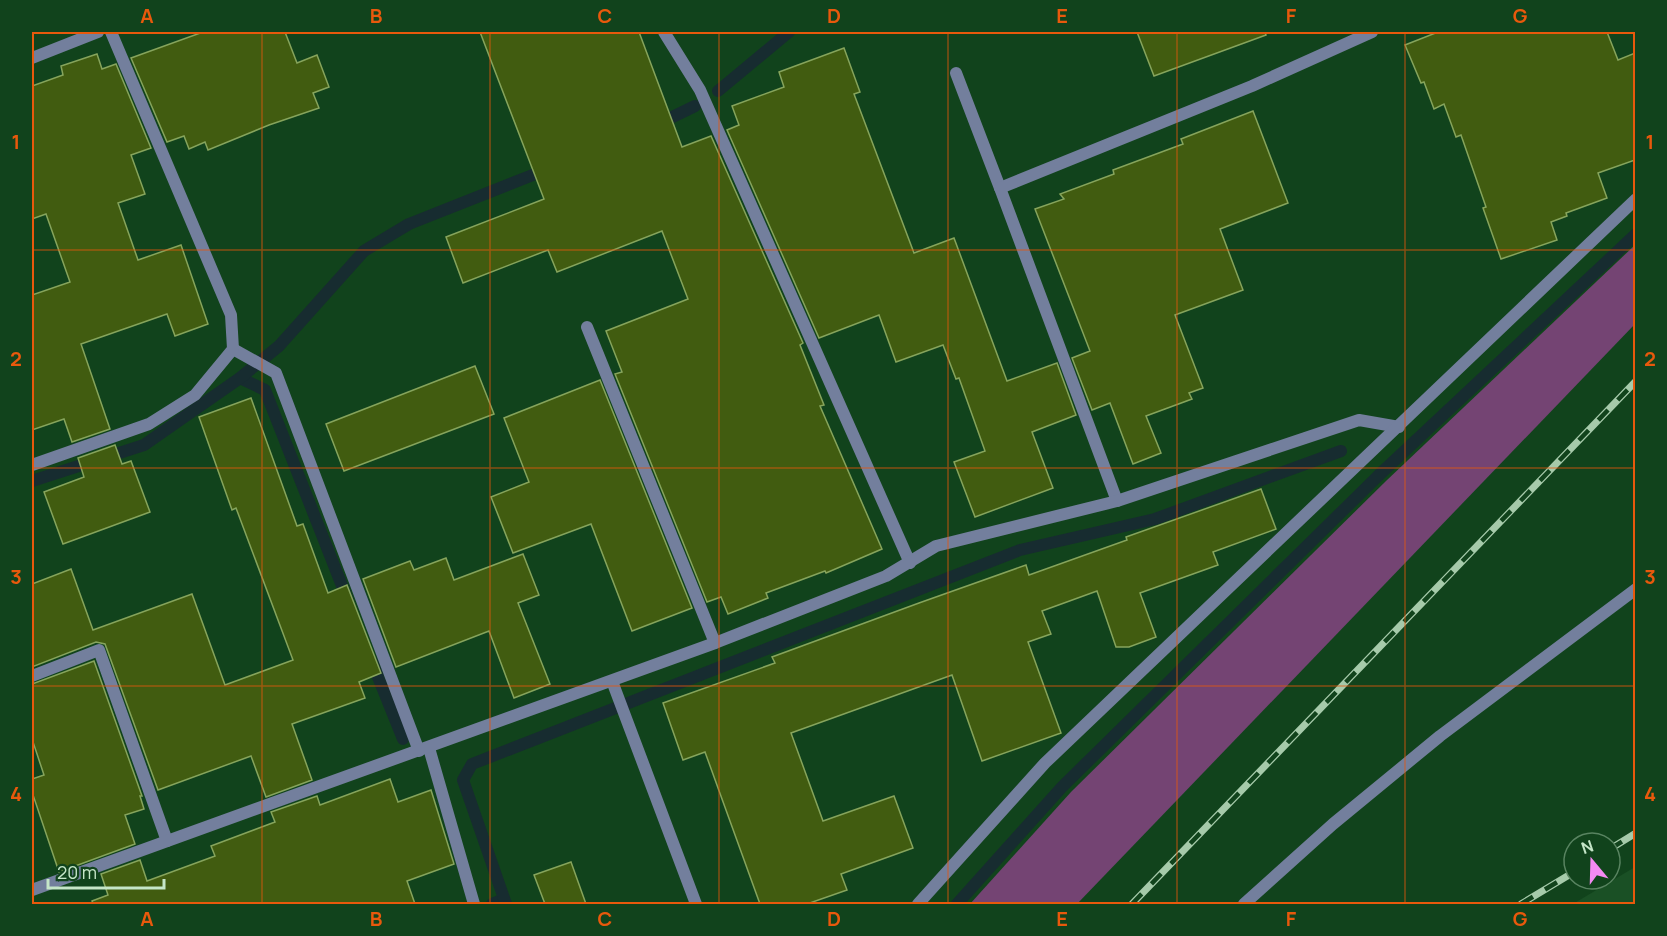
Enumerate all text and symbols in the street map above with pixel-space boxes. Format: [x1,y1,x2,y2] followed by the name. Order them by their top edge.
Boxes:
[140,2,154,29] text: A
[370,2,383,29] text: B
[598,2,612,29] text: C
[827,2,841,29] text: D
[1056,2,1068,29] text: E
[1286,2,1297,29] text: F
[1513,2,1528,29] text: G
[12,128,20,155] text: 1
[1646,128,1654,155] text: 1
[10,345,22,372] text: 2
[1644,345,1656,372] text: 2
[10,563,22,590] text: 3
[1644,563,1656,590] text: 3
[10,780,22,807] text: 4
[1644,780,1656,807] text: 4
[1562,831,1622,891] north arrow
[1578,835,1596,859] text: N
[48,852,164,890] scale bar
[57,860,97,884] text: 20 m
[140,905,154,932] text: A
[370,905,383,932] text: B
[598,905,612,932] text: C
[827,905,841,932] text: D
[1056,905,1068,932] text: E
[1286,905,1297,932] text: F
[1513,905,1528,932] text: G

